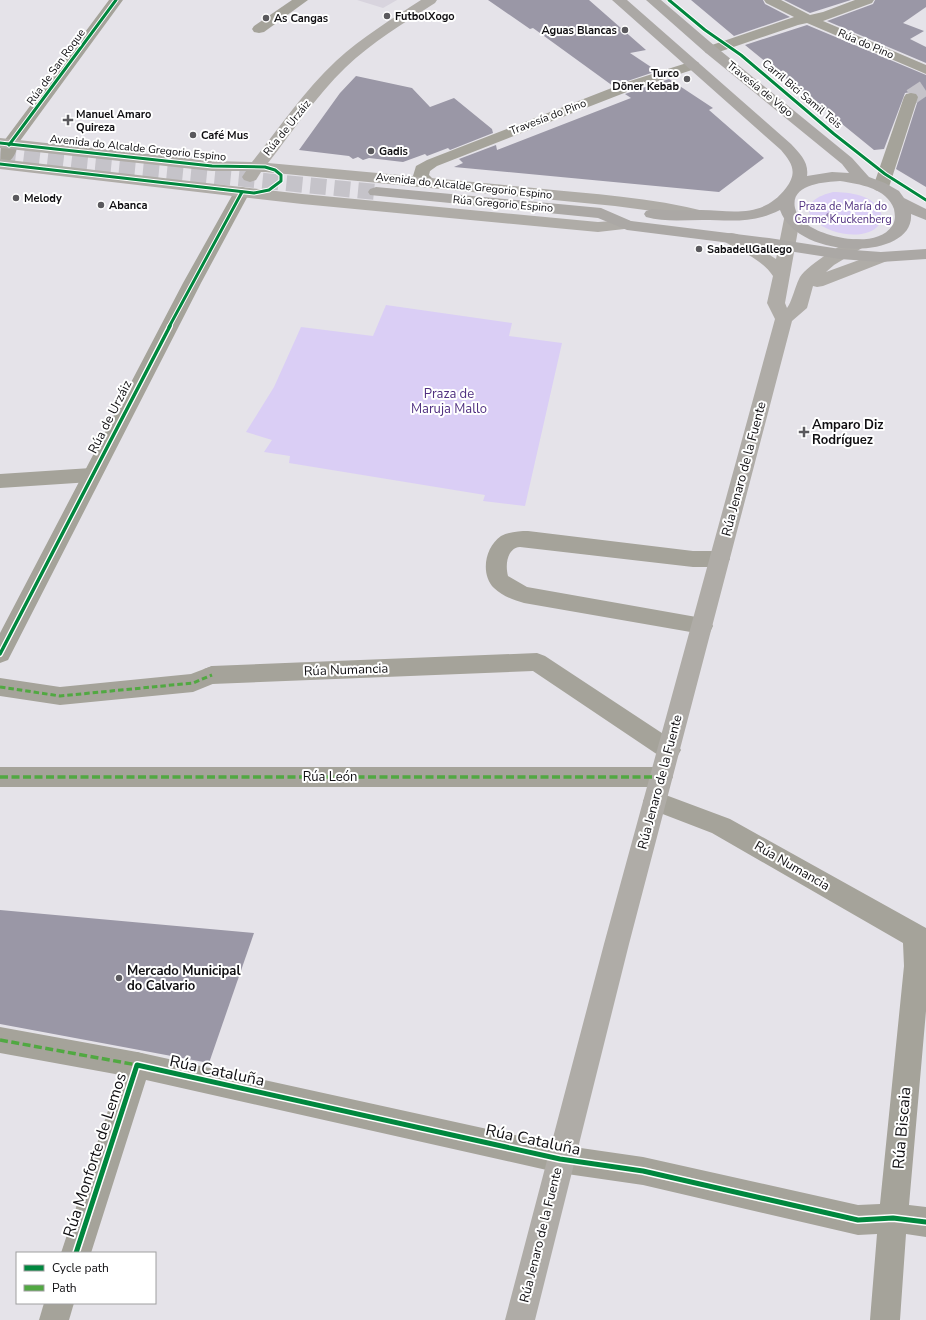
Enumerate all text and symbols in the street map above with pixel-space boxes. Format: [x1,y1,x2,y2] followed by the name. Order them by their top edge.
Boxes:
[395,9,455,24] place label: FutbolXogo
[274,11,328,26] place label: As Cangas
[382,11,392,21] marker: FutbolXogo
[261,13,271,23] marker: As Cangas
[541,23,617,38] place label: Aguas Blancas
[620,25,630,35] marker: Aguas Blancas
[836,25,896,63] street label: Rúa do Pino
[23,26,89,108] street label: Rúa de San Roque
[759,56,845,132] street label: Carril Bici Samil Teis
[724,58,796,120] street label: Travesía de Vigo
[612,66,679,94] place label: Turco Döner Kebab
[682,74,692,84] marker: Turco Döner Kebab
[508,96,588,138] street label: Travesía do Pino
[260,97,314,159] street label: Rúa de Urzáiz
[76,107,151,135] place label: Manuel Amaro Quireza
[63,115,73,125] marker: Manuel Amaro Quireza
[201,128,248,143] place label: Café Mus
[188,130,198,140] marker: Café Mus
[49,131,227,165] street label: Avenida do Alcalde Gregorio Espino
[379,144,408,159] place label: Gadis
[366,146,376,156] marker: Gadis
[375,169,553,203] street label: Avenida do Alcalde Gregorio Espino
[24,191,62,206] place label: Melody
[452,192,554,216] street label: Rúa Gregorio Espino
[11,193,21,203] marker: Melody
[109,198,147,213] place label: Abanca
[794,199,892,227] park label: Praza de María do Carme Kruckenberg
[96,200,106,210] marker: Abanca
[707,242,792,257] place label: SabadellGallego
[694,244,704,254] marker: SabadellGallego
[84,377,136,457] street label: Rúa de Urzáiz
[411,385,487,418] park label: Praza de Maruja Mallo
[717,400,771,538] street label: Rúa Jenaro de la Fuente
[812,416,883,449] place label: Amparo Diz Rodríguez
[799,427,809,437] marker: Amparo Diz Rodríguez
[303,660,389,680] street label: Rúa Numancia
[633,713,687,851] street label: Rúa Jenaro de la Fuente
[303,768,357,786] street label: Rúa León
[751,837,833,895] street label: Rúa Numancia
[127,962,241,995] place label: Mercado Municipal do Calvario
[114,973,124,983] marker: Mercado Municipal do Calvario
[167,1050,267,1092] street label: Rúa Cataluña
[58,1070,132,1240] street label: Rúa Monforte de Lemos
[887,1086,917,1170] street label: Rúa Biscaia
[483,1119,583,1161] street label: Rúa Cataluña
[515,1165,567,1304] street label: Rúa Jenaro de la Fuente
[16,1252,156,1304] legend
[52,1260,109,1276] text: Cycle path
[52,1280,77,1296] text: Path

